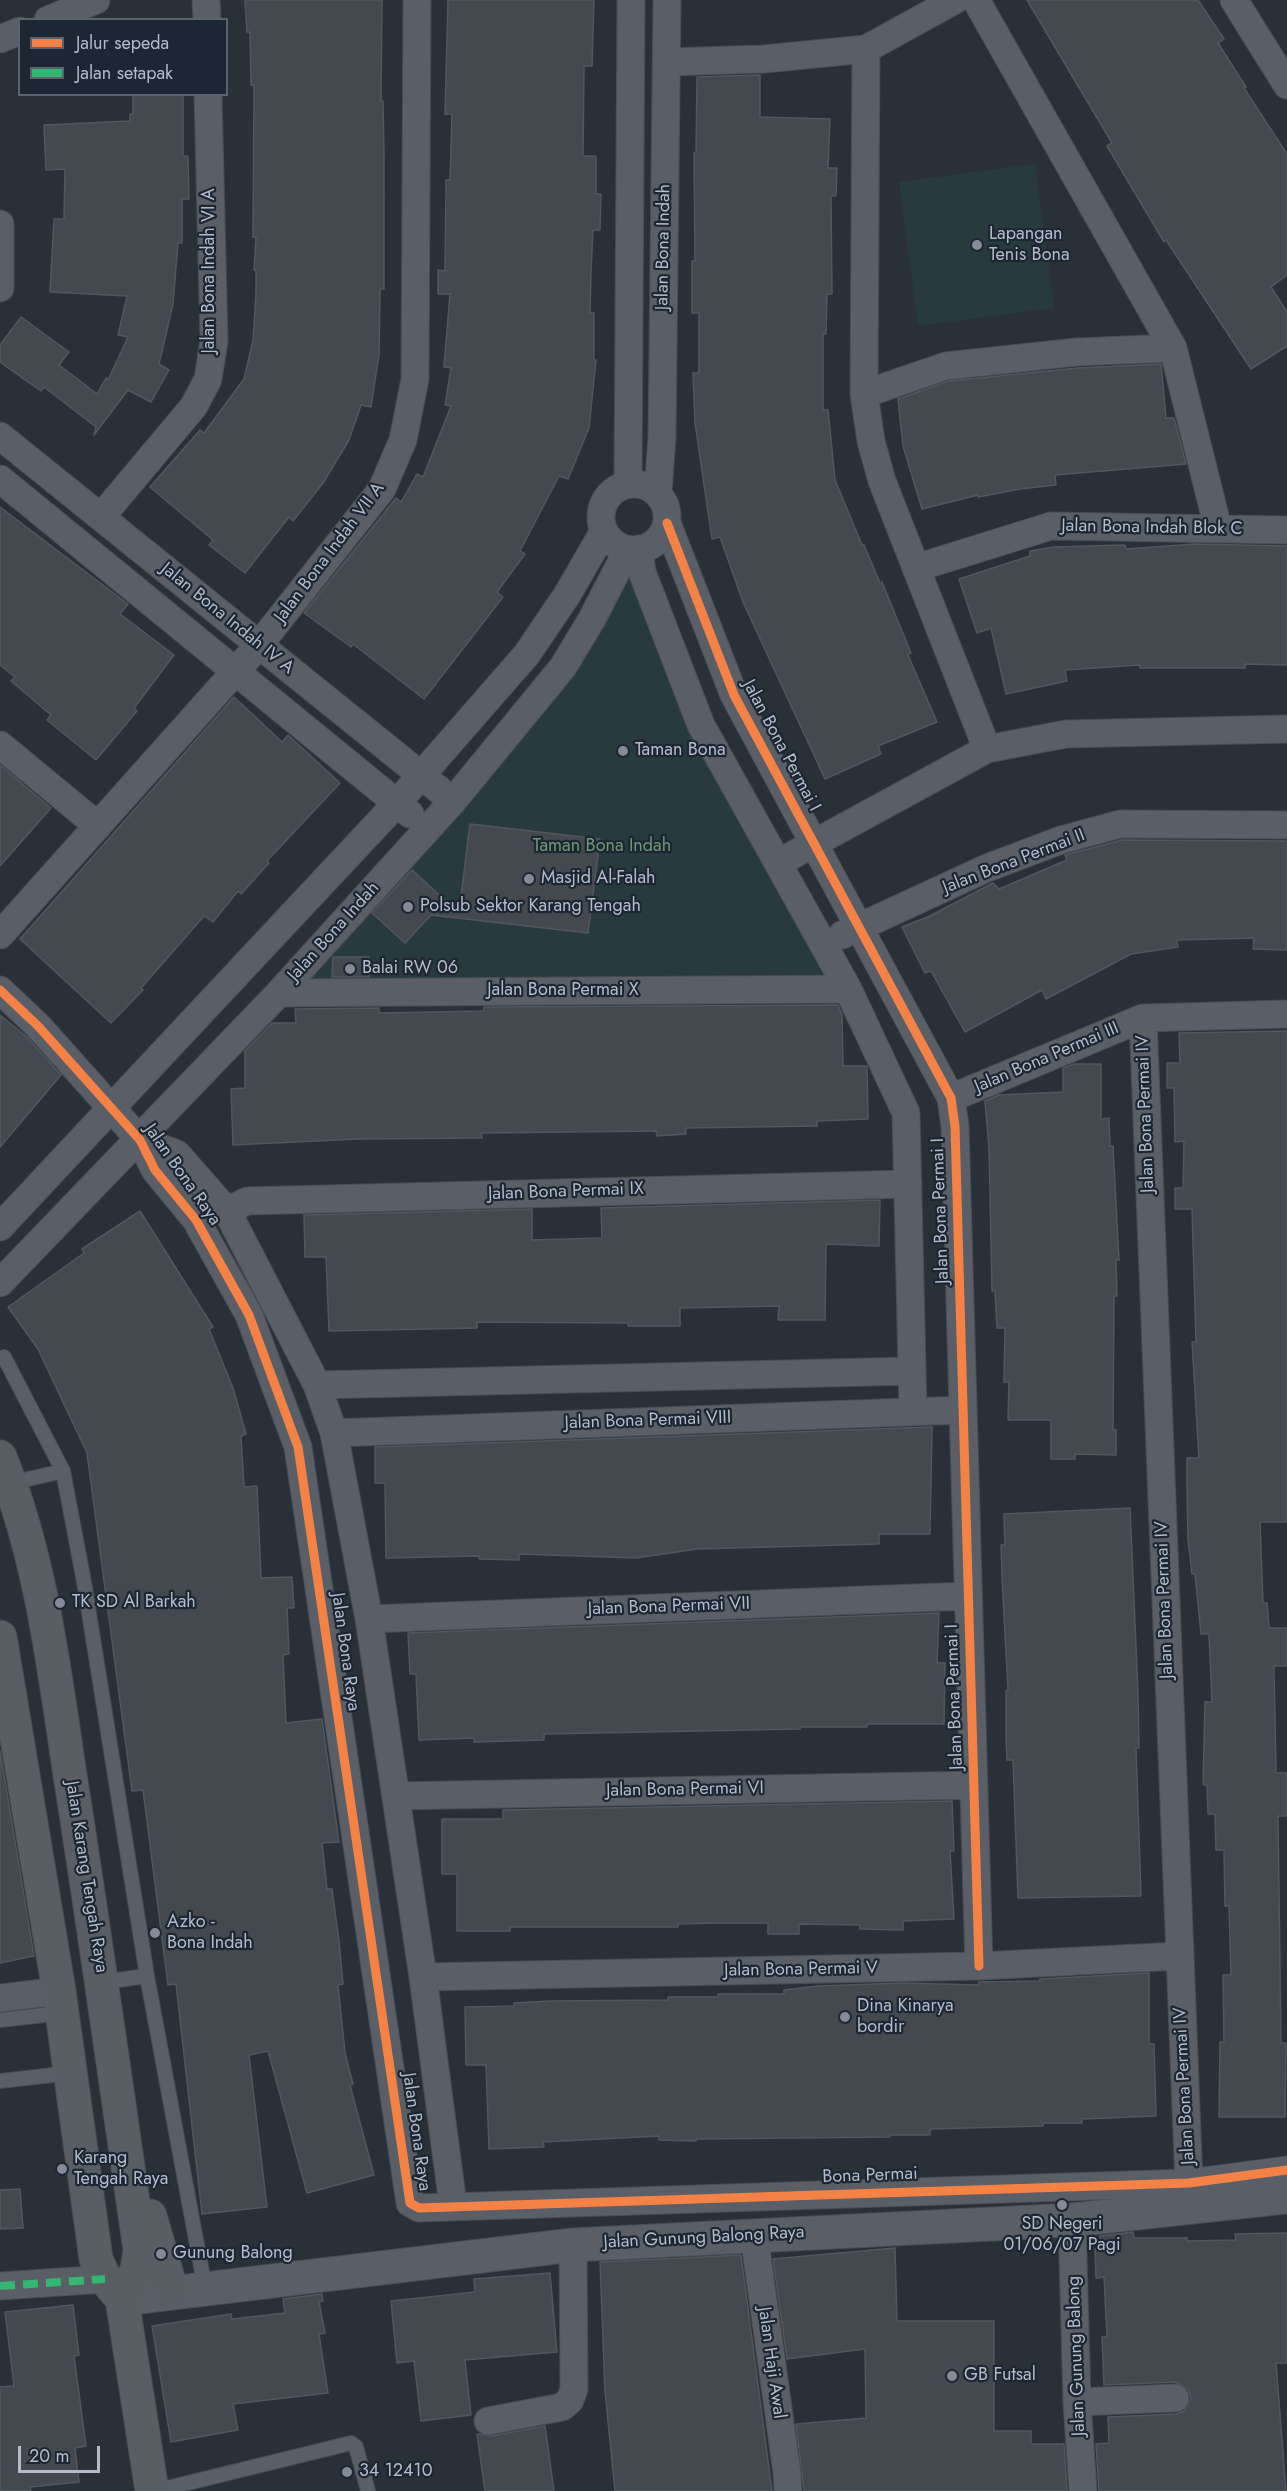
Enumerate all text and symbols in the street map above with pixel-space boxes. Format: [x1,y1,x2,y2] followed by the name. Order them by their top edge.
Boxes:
[18,18,228,96] legend
[76,30,169,56] text: Jalur sepeda
[76,60,173,86] text: Jalan setapak
[652,184,676,310] street label: Jalan Bona Indah
[199,188,221,354] street label: Jalan Bona Indah VI A
[989,224,1070,266] place label: Lapangan Tenis Bona
[970,238,984,252] marker: Lapangan Tenis Bona
[270,479,390,627] street label: Jalan Bona Indah VII A
[1061,516,1243,540] street label: Jalan Bona Indah Blok C
[156,559,298,679] street label: Jalan Bona Indah IV A
[737,676,825,816] street label: Jalan Bona Permai I
[635,740,726,762] place label: Taman Bona
[616,744,630,758] marker: Taman Bona
[940,825,1088,899] street label: Jalan Bona Permai II
[533,836,671,858] park label: Taman Bona Indah
[541,868,655,890] place label: Masjid Al-Falah
[522,872,536,886] marker: Masjid Al-Falah
[284,878,384,986] street label: Jalan Bona Indah
[420,896,641,918] place label: Polsub Sektor Karang Tengah
[401,900,415,914] marker: Polsub Sektor Karang Tengah
[362,958,458,980] place label: Balai RW 06
[343,962,357,976] marker: Balai RW 06
[487,980,639,1002] street label: Jalan Bona Permai X
[972,1018,1122,1098] street label: Jalan Bona Permai III
[1132,1035,1160,1193] street label: Jalan Bona Permai IV
[139,1120,225,1230] street label: Jalan Bona Raya
[928,1138,954,1284] street label: Jalan Bona Permai I
[488,1178,644,1206] street label: Jalan Bona Permai IX
[564,1407,732,1435] street label: Jalan Bona Permai VIII
[1151,1521,1179,1679] street label: Jalan Bona Permai IV
[326,1591,364,1713] street label: Jalan Bona Raya
[72,1592,196,1614] place label: TK SD Al Barkah
[588,1593,750,1621] street label: Jalan Bona Permai VII
[53,1596,67,1610] marker: TK SD Al Barkah
[942,1624,968,1770] street label: Jalan Bona Permai I
[606,1778,764,1802] street label: Jalan Bona Permai VI
[60,1780,112,1974] street label: Jalan Karang Tengah Raya
[167,1912,253,1954] place label: Azko - Bona Indah
[148,1926,162,1940] marker: Azko - Bona Indah
[724,1958,878,1982] street label: Jalan Bona Permai V
[857,1996,954,2038] place label: Dina Kinarya bordir
[1170,2007,1200,2165] street label: Jalan Bona Permai IV
[838,2010,852,2024] marker: Dina Kinarya bordir
[397,2071,435,2193] street label: Jalan Bona Raya
[74,2148,168,2190] place label: Karang Tengah Raya
[55,2162,69,2176] marker: Karang Tengah Raya
[822,2164,918,2188] street label: Bona Permai
[1055,2198,1069,2212] marker: SD Negeri 01/06/07 Pagi
[1003,2214,1121,2256] place label: SD Negeri 01/06/07 Pagi
[603,2222,805,2254] street label: Jalan Gunung Balong Raya
[173,2243,293,2265] place label: Gunung Balong
[154,2247,168,2261] marker: Gunung Balong
[1063,2275,1091,2437] street label: Jalan Gunung Balong
[752,2306,790,2420] street label: Jalan Haji Awal
[964,2365,1036,2387] place label: GB Futsal
[945,2369,959,2383] marker: GB Futsal
[21,2434,104,2472] scale bar
[29,2443,69,2469] text: 20 m
[359,2461,432,2483] place label: 34 12410
[340,2465,354,2479] marker: 34 12410

